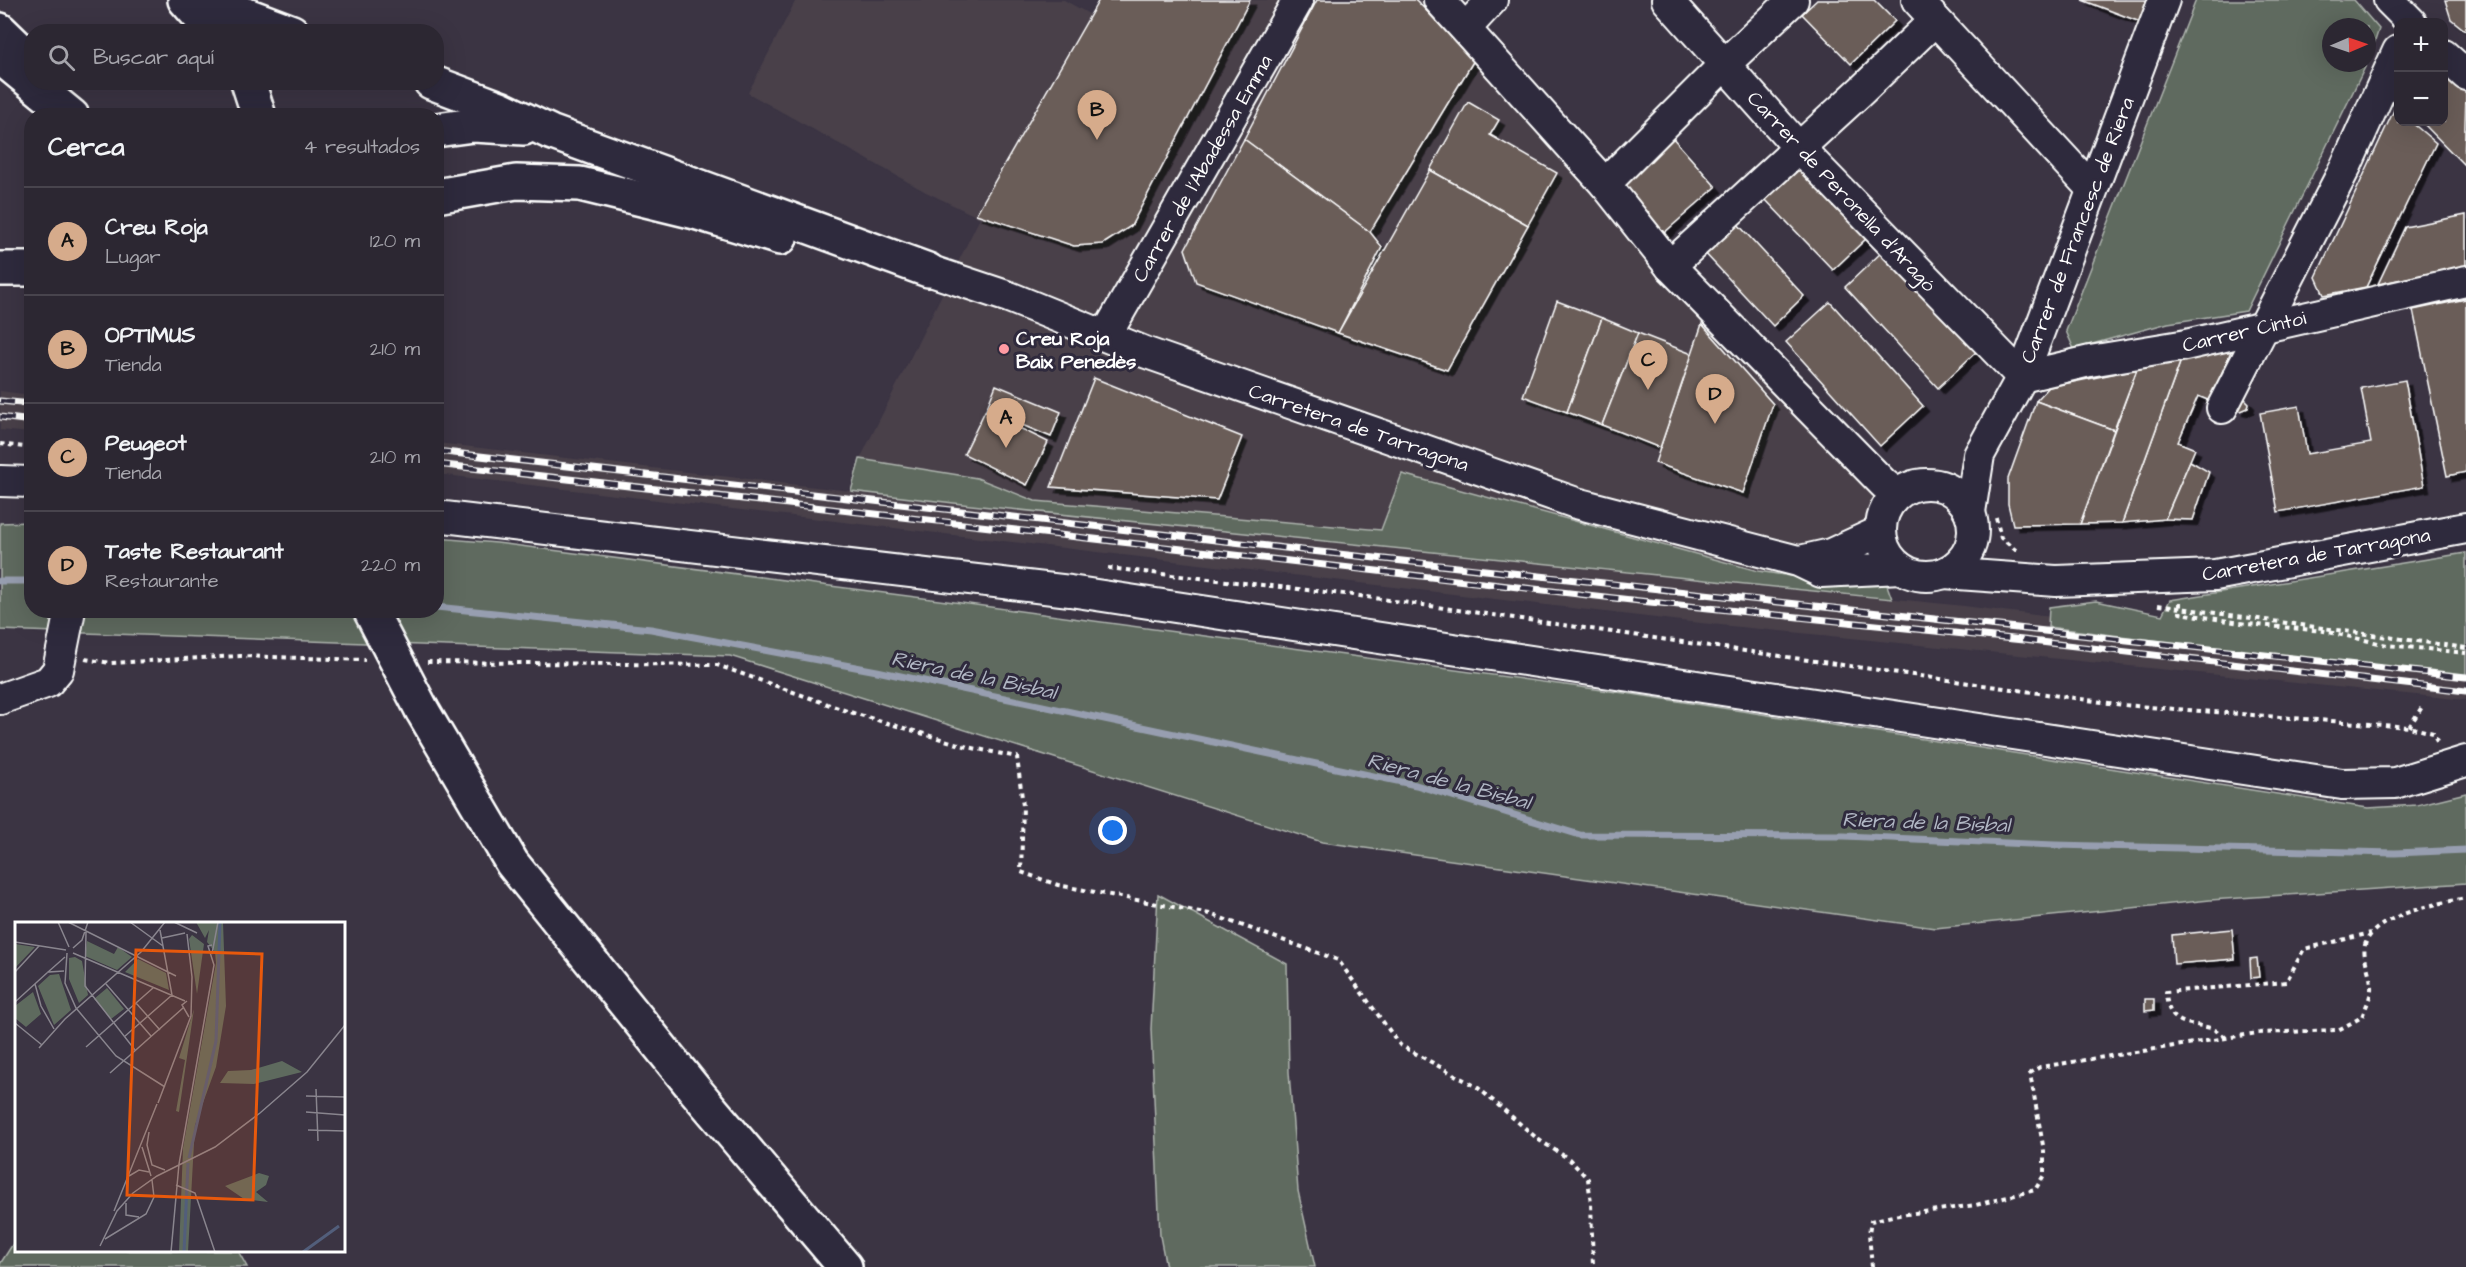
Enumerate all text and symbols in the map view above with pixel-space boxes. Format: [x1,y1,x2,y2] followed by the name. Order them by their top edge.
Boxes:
[2322,18,2376,72] north arrow
[2394,18,2448,126] map controls
[2394,18,2448,72] button: +
[24,24,444,90] search box
[45,41,78,74] icon: search
[93,42,214,73] text: Buscar aquí
[1126,50,1280,287] street label: Carrer de l'Abadessa Emma
[2394,72,2448,126] button: −
[1740,85,1942,299] street label: Carrer de Peronella d'Aragó
[1078,90,1116,140] pin: B
[2014,93,2142,367] street label: Carrer de Francesc de Riera
[48,129,125,165] text: Cerca
[303,133,420,161] text: 4 resultados
[105,212,208,243] text: Creu Roja
[61,227,74,255] text: A
[370,227,420,255] text: 120 m
[105,243,161,271] text: Lugar
[2180,304,2309,360] street label: Carrer Cintoi
[105,320,196,351] text: OPTIMUS
[1016,325,1136,376] place label: Creu Roja Baix Penedès
[60,335,75,363] text: B
[370,335,420,363] text: 210 m
[1628,340,1668,390] pin: C
[997,342,1011,356] marker: Creu Roja Baix Penedès
[105,351,162,379] text: Tienda
[1696,374,1734,424] pin: D
[1245,377,1472,480] street label: Carretera de Tarragona
[986,398,1026,448] pin: A
[105,428,187,459] text: Peugeot
[60,443,75,471] text: C
[370,443,420,471] text: 210 m
[105,459,162,487] text: Tienda
[2200,521,2433,590] street label: Carretera de Tarragona
[105,536,284,567] text: Taste Restaurant
[61,551,74,579] text: D
[361,551,420,579] text: 220 m
[105,567,219,595] text: Restaurante
[889,644,1061,708] water label: Riera de la Bisbal
[1364,746,1536,818] water label: Riera de la Bisbal
[1842,805,2013,840] water label: Riera de la Bisbal
[1098,816,1127,845] your location
[15,922,345,1252] inset map

